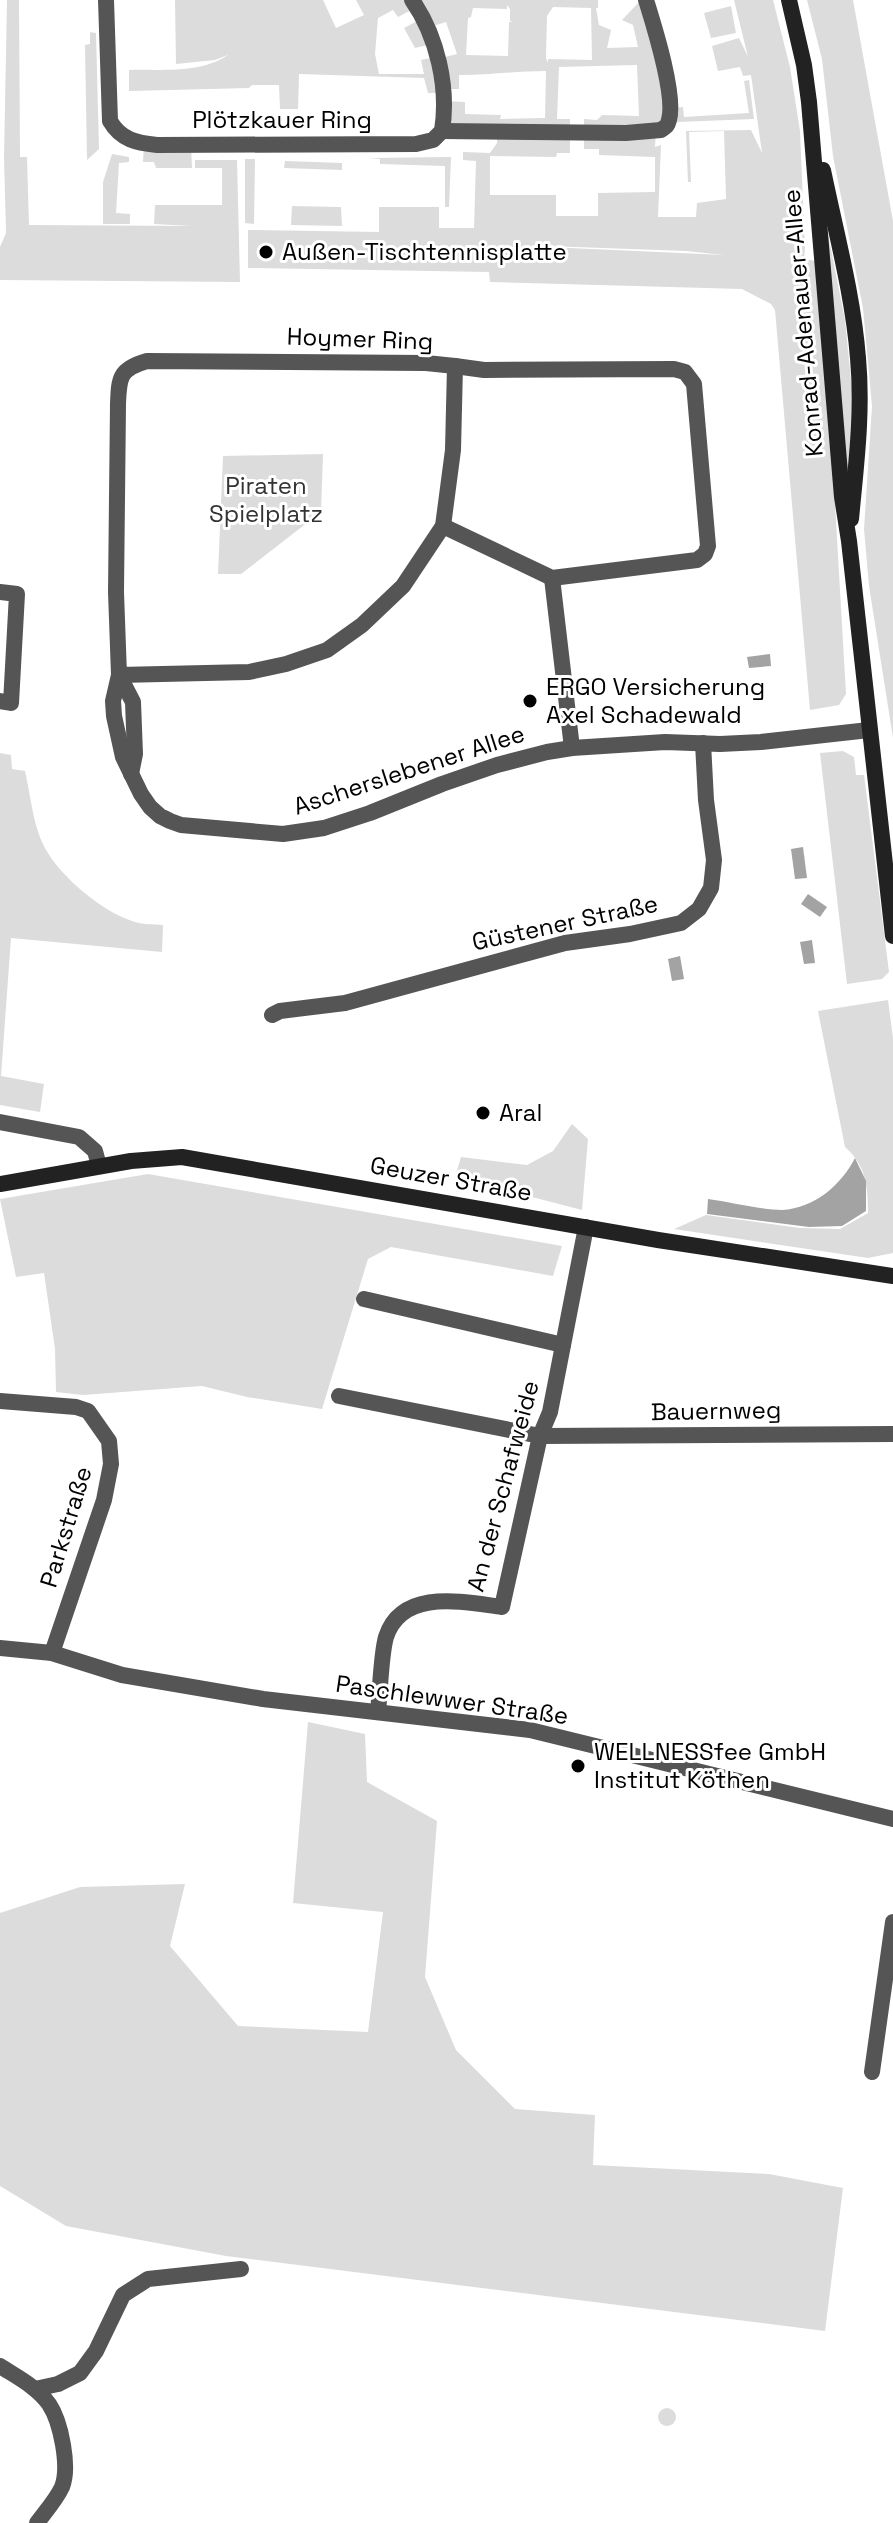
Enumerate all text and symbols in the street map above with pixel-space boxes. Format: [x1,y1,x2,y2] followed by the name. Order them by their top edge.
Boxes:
[192,104,372,135] street label: Plötzkauer Ring
[775,188,830,458] street label: Konrad-Adenauer-Allee
[282,236,567,267] place label: Außen-Tischtennisplatte
[257,243,275,261] marker: Außen-Tischtennisplatte
[286,320,434,357] street label: Hoymer Ring
[209,470,323,529] park label: Piraten Spielplatz
[546,671,765,730] place label: ERGO Versicherung Axel Schadewald
[521,692,539,710] marker: ERGO Versicherung Axel Schadewald
[289,717,528,822] street label: Ascherslebener Allee
[469,888,661,957] street label: Güstener Straße
[499,1097,542,1128] place label: Aral
[474,1104,492,1122] marker: Aral
[368,1149,534,1208] street label: Geuzer Straße
[459,1377,546,1595] street label: An der Schafweide
[650,1394,782,1427] street label: Bauernweg
[32,1463,99,1591] street label: Parkstraße
[334,1668,570,1731] street label: Paschlewwer Straße
[594,1736,826,1795] place label: WELLNESSfee GmbH Institut Köthen
[569,1757,587,1775] marker: WELLNESSfee GmbH Institut Köthen

